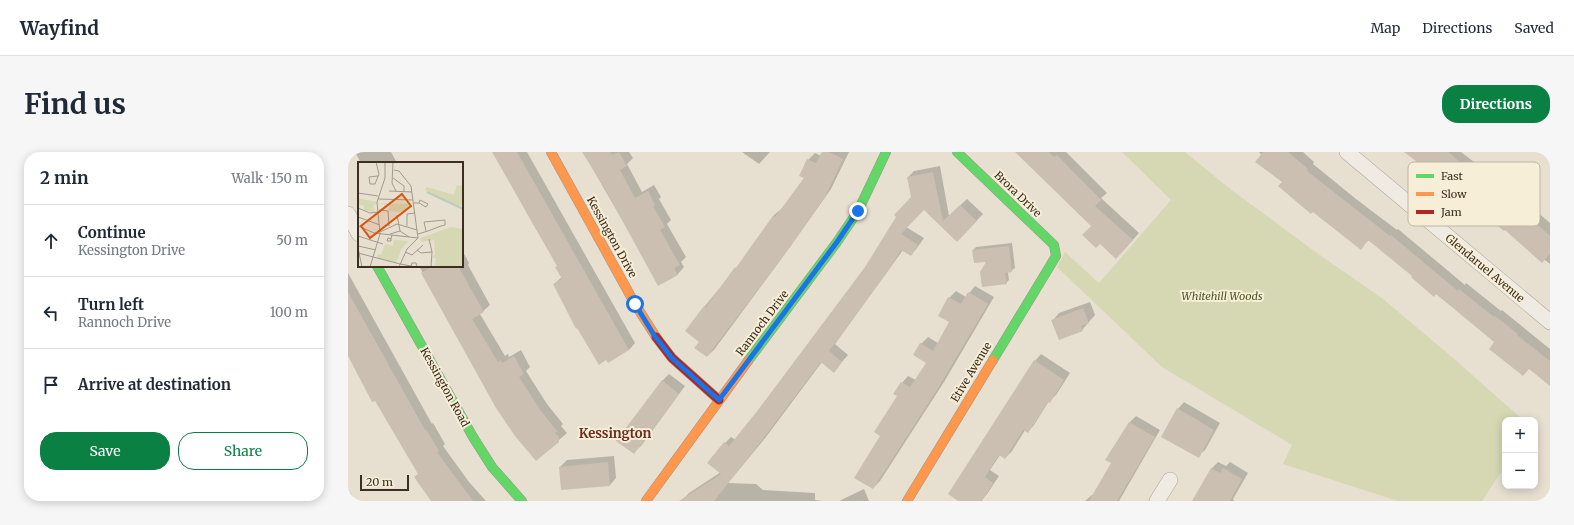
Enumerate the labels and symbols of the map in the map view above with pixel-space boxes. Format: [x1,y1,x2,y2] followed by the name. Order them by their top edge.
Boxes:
[358,162,463,267] inset map
[1408,162,1540,226] legend
[991,168,1045,220] street label: Brora Drive
[1441,169,1464,183] text: Fast
[1441,187,1467,201] text: Slow
[584,194,640,280] street label: Kessington Drive
[849,202,867,220] route end
[1440,205,1462,219] text: Jam
[1443,231,1528,305] street label: Glendaruel Avenue
[733,287,791,359] street label: Rannoch Drive
[1181,289,1263,303] park label: Whitehill Woods
[626,295,644,313] route start
[948,339,995,405] street label: Etive Avenue
[417,345,473,430] street label: Kessington Road
[579,425,651,442] district label: Kessington
[360,473,409,492] scale bar

